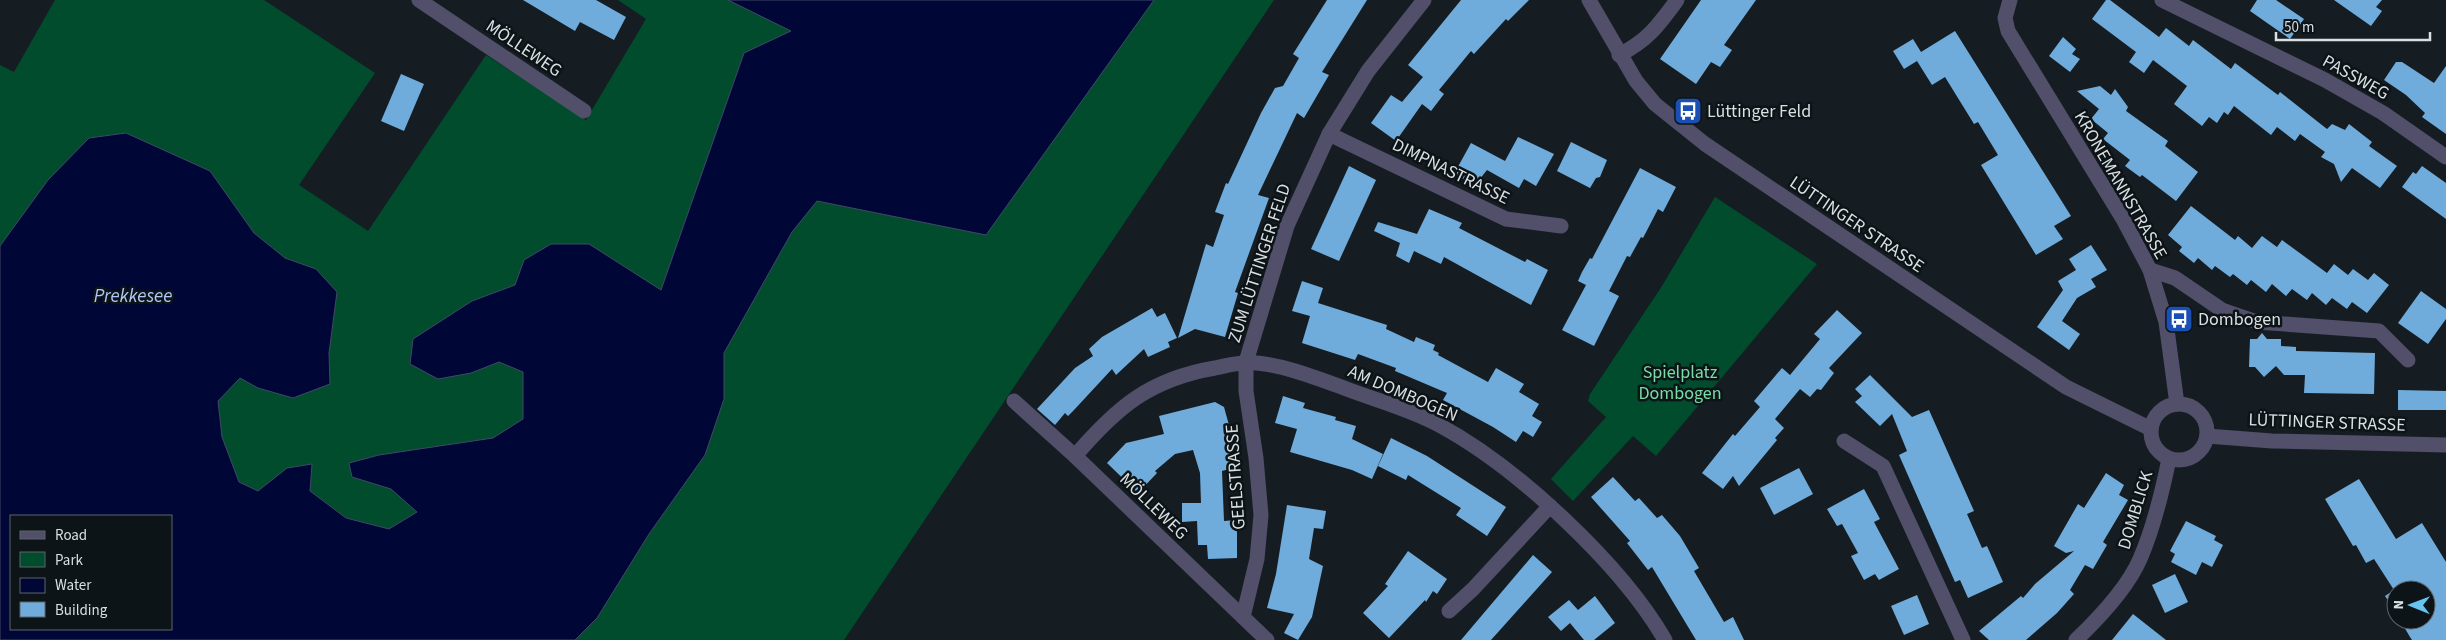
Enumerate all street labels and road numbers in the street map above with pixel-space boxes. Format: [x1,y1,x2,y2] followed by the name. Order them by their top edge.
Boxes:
[481,14,567,83] street label: MÖLLEWEG
[2318,49,2394,106] street label: PASSWEG
[2068,107,2173,264] street label: KRONEMANNSTRASSE
[1388,132,1514,211] street label: DIMPNASTRASSE
[1785,170,1929,279] street label: LÜTTINGER STRASSE
[1222,180,1297,346] street label: ZUM LÜTTINGER FELD
[1344,359,1462,428] street label: AM DOMBOGEN
[2248,407,2406,438] street label: LÜTTINGER STRASSE
[1219,423,1252,531] street label: GEELSTRASSE
[1114,467,1194,545] street label: MÖLLEWEG
[2112,467,2159,552] street label: DOMBLICK

